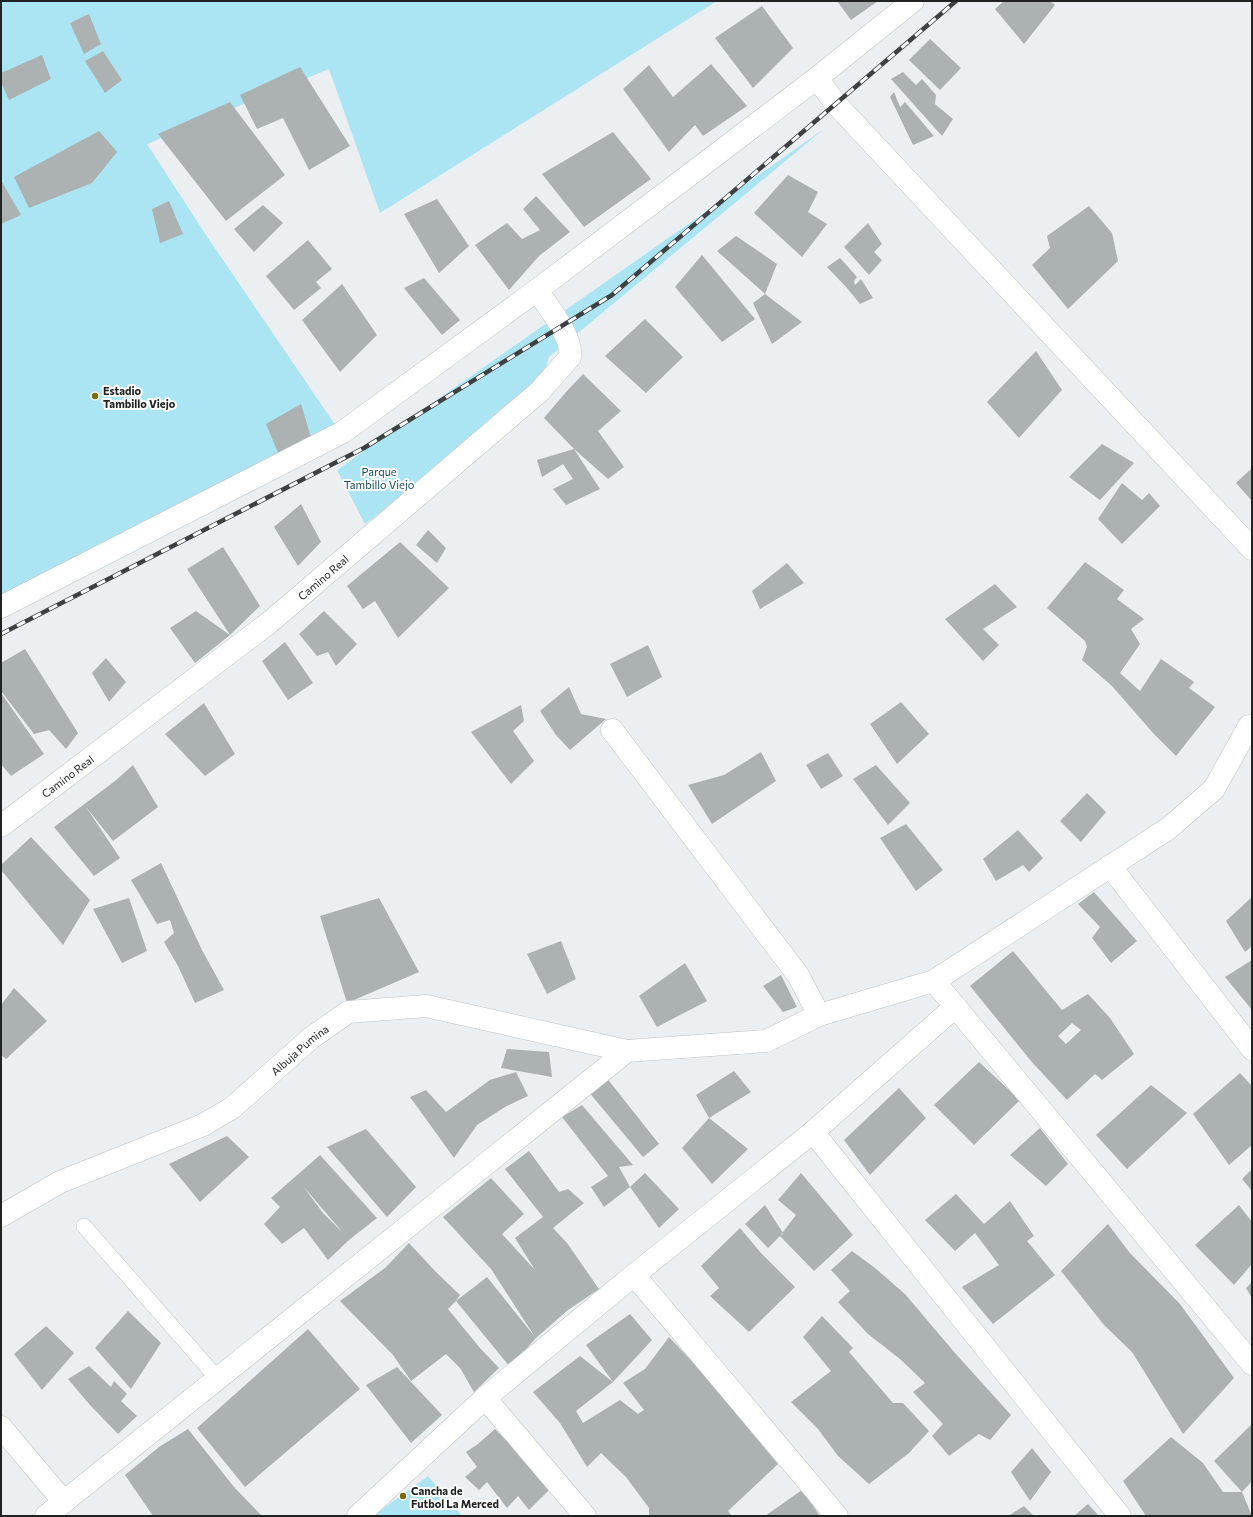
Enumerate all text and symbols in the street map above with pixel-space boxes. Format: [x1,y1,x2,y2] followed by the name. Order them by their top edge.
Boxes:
[103,384,176,410] place label: Estadio Tambillo Viejo
[90,391,100,401] marker: Estadio Tambillo Viejo
[344,465,415,491] park label: Parque Tambillo Viejo
[295,552,351,602] street label: Camino Real
[38,752,96,800] street label: Camino Real
[268,1021,331,1077] street label: Albuja Pumina
[411,1484,499,1510] place label: Cancha de Futbol La Merced
[398,1491,408,1501] marker: Cancha de Futbol La Merced

